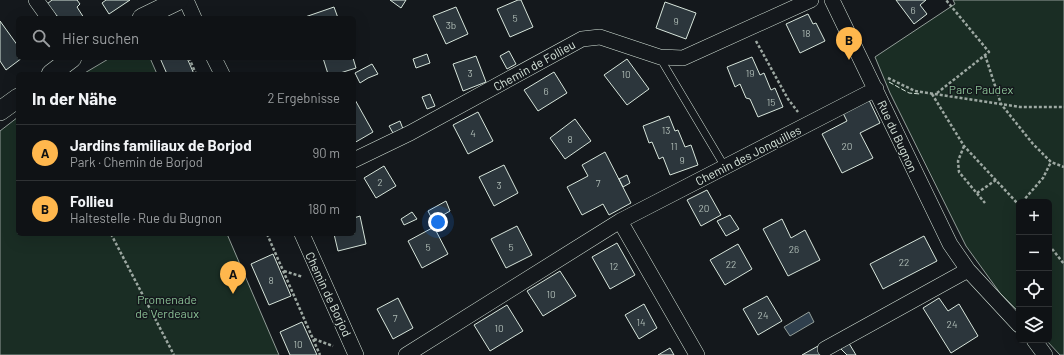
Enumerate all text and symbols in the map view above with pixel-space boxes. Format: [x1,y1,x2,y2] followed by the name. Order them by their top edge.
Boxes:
[910,4,916,16] house number: 6
[512,12,518,24] house number: 5
[673,15,679,27] house number: 9
[16,16,356,60] search box
[446,19,456,31] house number: 3b
[30,27,52,49] icon: search
[802,27,810,39] house number: 18
[836,27,862,60] pin: B
[62,29,139,47] text: Hier suchen
[491,37,577,93] street label: Chemin de Follieu
[467,67,473,79] house number: 3
[746,67,754,79] house number: 19
[621,68,631,80] house number: 10
[949,82,1013,96] park label: Parc Paudex
[543,85,549,97] house number: 6
[32,88,117,108] text: In der Nähe
[267,90,340,106] text: 2 Ergebnisse
[767,96,775,108] house number: 15
[875,98,921,174] street label: Rue du Bugnon
[693,122,803,188] street label: Chemin des Jonquilles
[662,124,670,136] house number: 13
[470,127,476,139] house number: 4
[567,133,573,145] house number: 8
[70,136,252,154] text: Jardins familiaux de Borjod
[670,140,678,152] house number: 11
[841,140,853,152] house number: 20
[41,145,49,161] text: A
[313,145,340,161] text: 90 m
[70,154,203,170] text: Park · Chemin de Borjod
[679,154,685,166] house number: 9
[377,176,383,188] house number: 2
[596,177,601,189] house number: 7
[496,179,502,191] house number: 3
[70,192,113,210] text: Follieu
[1016,199,1052,343] map controls
[1016,199,1052,235] button: +
[41,201,49,217] text: B
[308,201,340,217] text: 180 m
[698,202,710,214] house number: 20
[70,210,222,226] text: Haltestelle · Rue du Bugnon
[428,212,448,232] your location
[1016,235,1052,271] button: −
[425,241,431,253] house number: 5
[508,241,514,253] house number: 5
[789,243,799,255] house number: 26
[303,249,355,339] street label: Chemin de Borjod
[899,256,909,268] house number: 22
[726,258,736,270] house number: 22
[610,260,618,272] house number: 12
[220,261,246,294] pin: A
[1016,271,1052,307] button: locate
[268,274,274,286] house number: 8
[546,288,556,300] house number: 10
[135,292,199,320] park label: Promenade de Verdeaux
[1016,307,1052,343] button: layers
[758,309,768,321] house number: 24
[393,312,398,324] house number: 7
[636,316,646,328] house number: 14
[947,318,957,330] house number: 24
[494,322,504,334] house number: 10
[293,338,303,350] house number: 10

